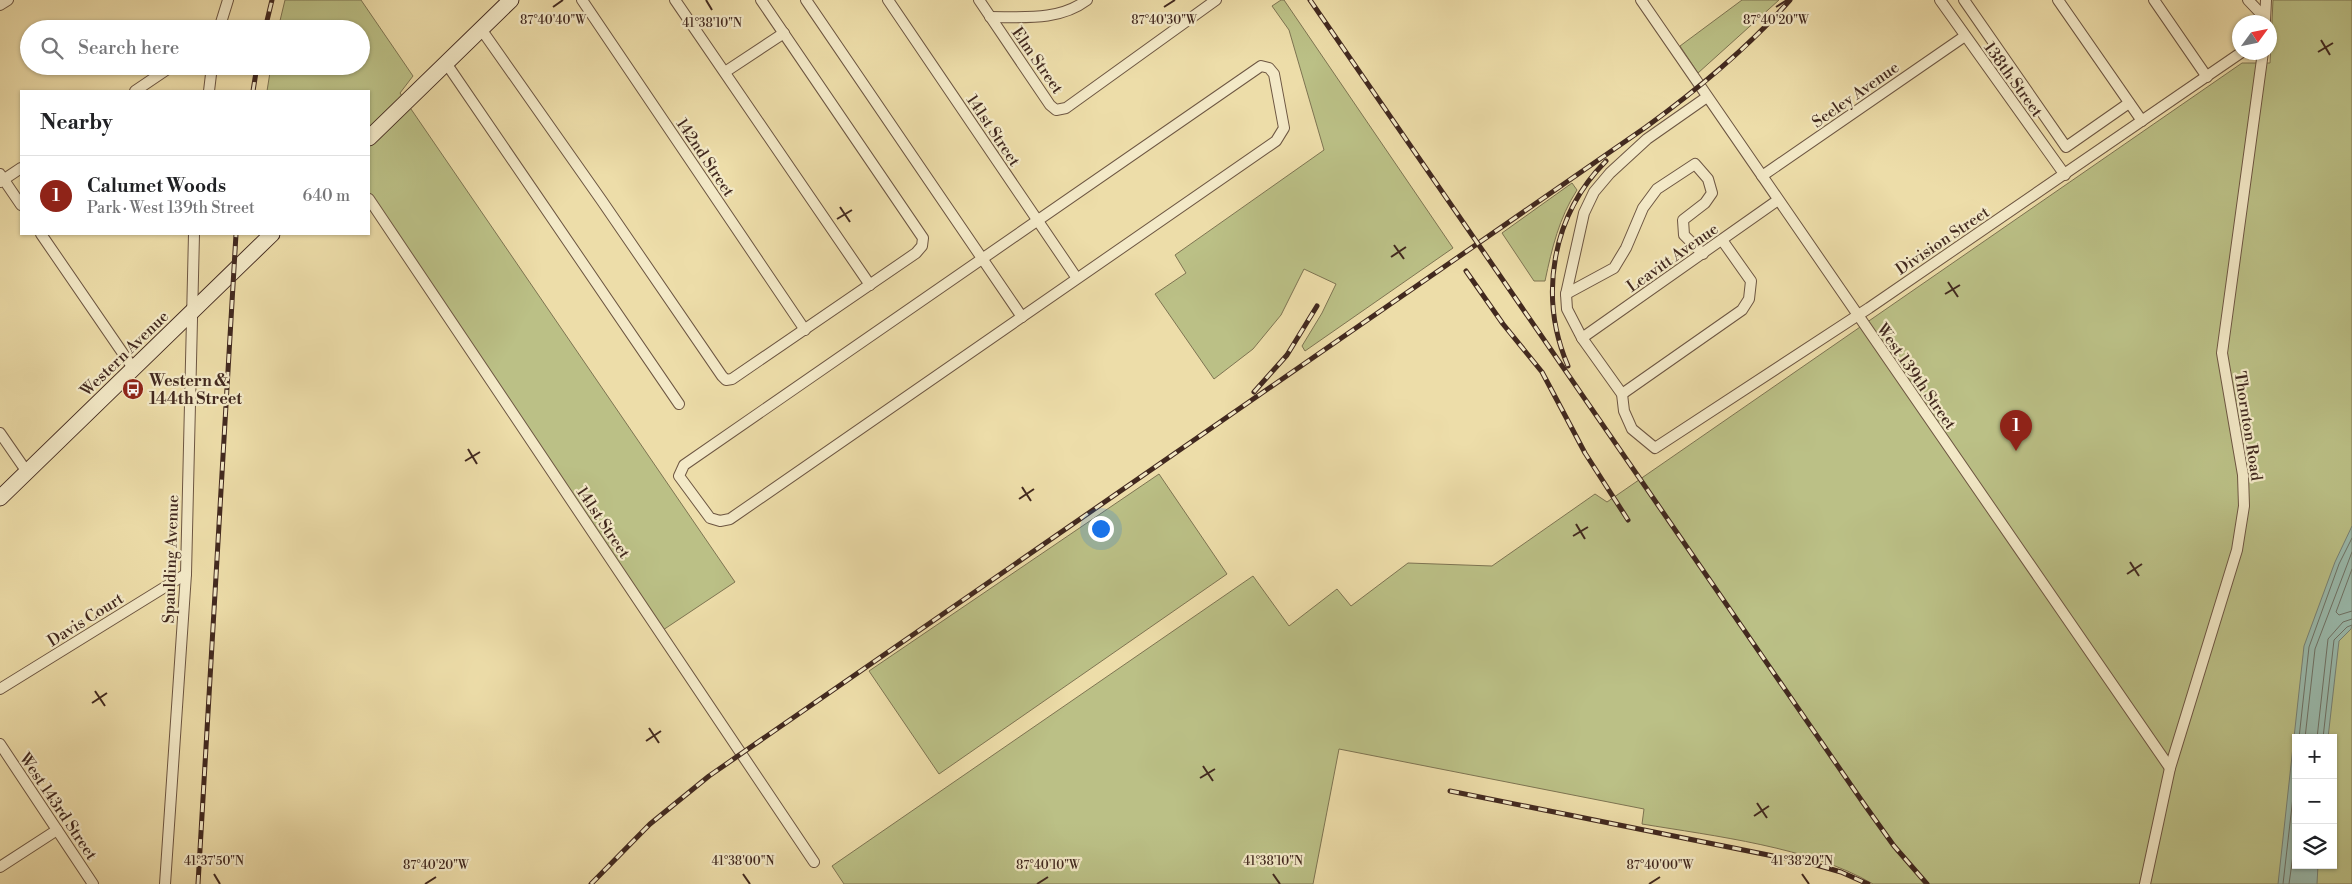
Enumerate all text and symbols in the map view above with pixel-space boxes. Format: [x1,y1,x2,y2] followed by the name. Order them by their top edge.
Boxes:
[520,13,587,28] text: 87°40'40"W
[1131,13,1198,28] text: 87°40'30"W
[1743,13,1810,28] text: 87°40'20"W
[2232,15,2277,60] north arrow
[682,16,742,31] text: 41°38'10"N
[20,20,370,75] search box
[1007,23,1068,98] street label: Elm Street
[38,34,66,62] icon: search
[78,36,179,60] text: Search here
[1979,38,2047,121] street label: 138th Street
[1808,57,1903,132] street label: Seeley Avenue
[962,91,1025,171] street label: 141st Street
[40,110,113,136] text: Nearby
[672,115,739,201] street label: 142nd Street
[87,174,226,198] text: Calumet Woods
[52,186,60,206] text: 1
[303,186,350,206] text: 640 m
[87,198,255,218] text: Park · West 139th Street
[1892,202,1993,279] street label: Division Street
[1623,219,1722,297] street label: Leavitt Avenue
[76,307,173,402] street label: Western Avenue
[1872,319,1960,434] street label: West 139th Street
[2229,370,2267,482] street label: Thornton Road
[148,371,242,409] place label: Western & 144th Street
[121,377,145,401] bus stop icon: Western & 144th Street
[2000,410,2032,451] pin: 1
[572,483,635,563] street label: 141st Street
[159,494,183,624] street label: Spaulding Avenue
[1088,516,1114,542] your location
[44,588,128,651] street label: Davis Court
[2292,734,2337,869] map controls
[2292,734,2337,779] button: +
[14,748,102,864] street label: West 143rd Street
[2292,779,2337,824] button: −
[2292,824,2337,869] button: layers
[184,854,244,869] text: 41°37'50"N
[712,854,775,869] text: 41°38'00"N
[1243,854,1303,869] text: 41°38'10"N
[1771,854,1833,869] text: 41°38'20"N
[403,858,470,873] text: 87°40'20"W
[1016,858,1081,873] text: 87°40'10"W
[1627,858,1695,873] text: 87°40'00"W

